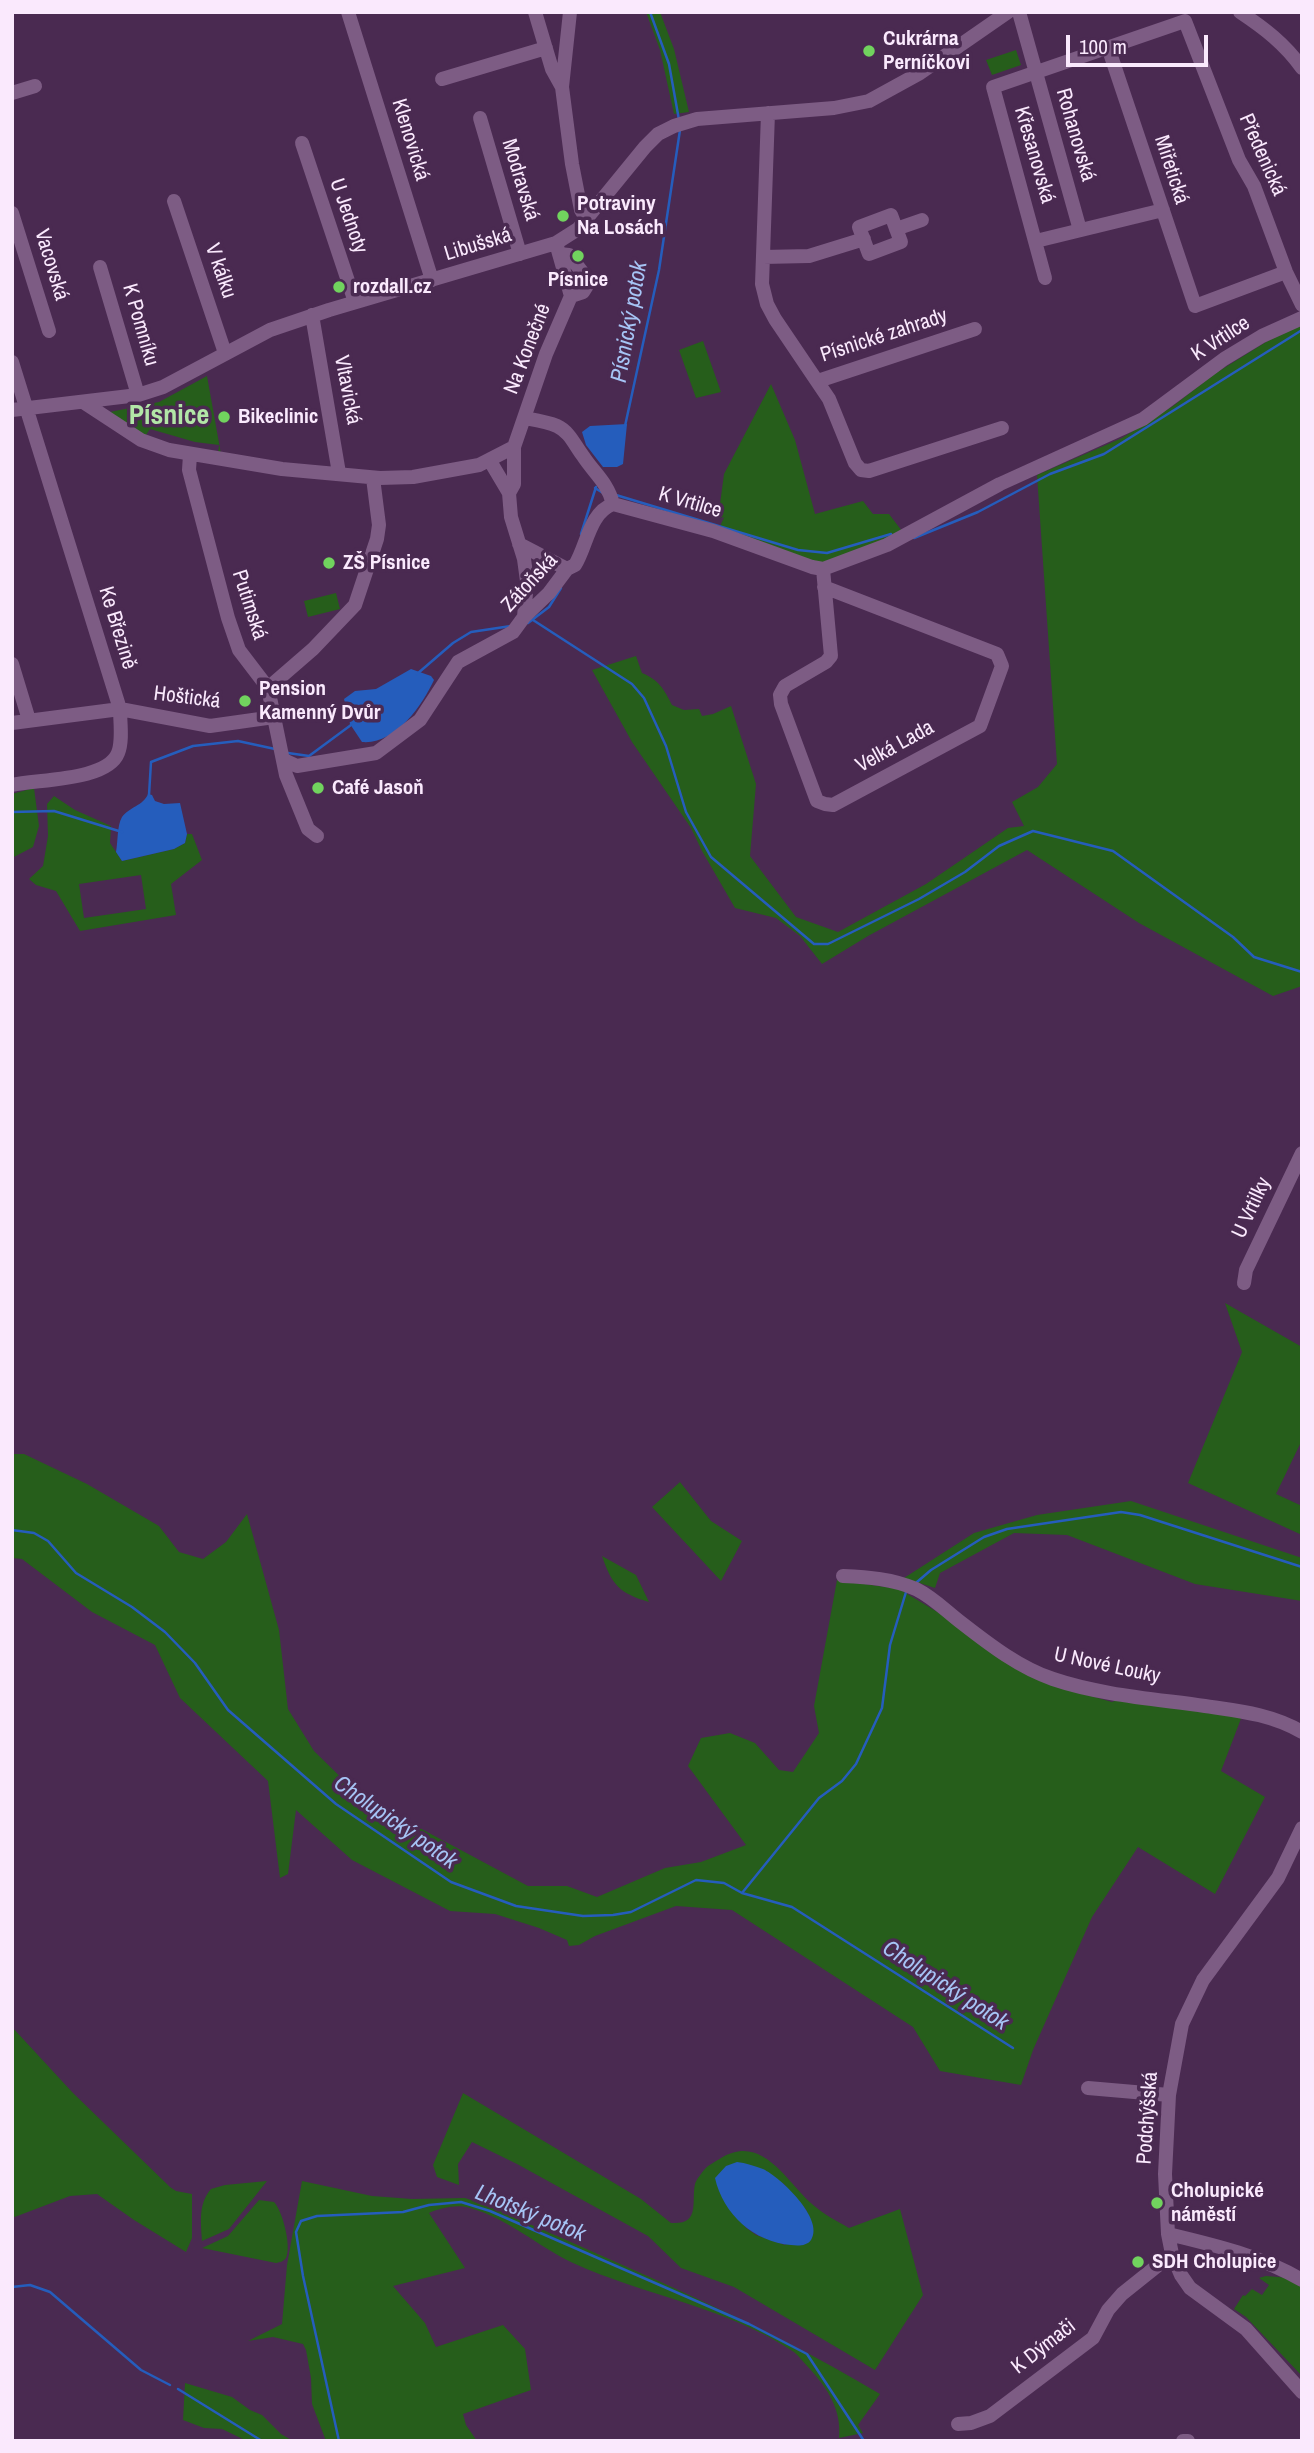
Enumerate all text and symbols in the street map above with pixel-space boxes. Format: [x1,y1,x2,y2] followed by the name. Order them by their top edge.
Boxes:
[1069,21,1211,65] scale bar
[883,26,970,76] place label: Cukrárna Perníčkovi
[1079,32,1127,61] text: 100 m
[861,43,877,59] marker: Cukrárna Perníčkovi
[1050,86,1100,184] street label: Rohanovská
[386,96,434,184] street label: Klenovická
[1008,104,1060,206] street label: Křesanovská
[1233,110,1291,200] street label: Předenická
[1148,132,1194,208] street label: Miřetická
[496,136,544,224] street label: Modravská
[323,175,373,257] street label: U Jednoty
[577,191,664,241] place label: Potraviny Na Losách
[555,208,571,224] marker: Potraviny Na Losách
[441,223,515,267] street label: Libušská
[28,226,74,304] street label: Vacovská
[199,240,241,302] street label: V kálku
[570,248,586,264] marker: Písnice
[606,259,654,385] water label: Písnický potok
[548,267,608,293] place label: Písnice
[353,274,431,300] place label: rozdall.cz
[331,279,347,295] marker: rozdall.cz
[116,281,164,369] street label: K Pomníku
[499,300,557,398] street label: Na Konečné
[817,304,951,368] street label: Písnické zahrady
[1187,311,1255,367] street label: K Vrtilce
[328,353,366,427] street label: Vltavická
[129,399,209,433] district label: Písnice
[238,404,318,430] place label: Bikeclinic
[216,409,232,425] marker: Bikeclinic
[656,482,724,524] street label: K Vrtilce
[497,549,563,617] street label: Zátoňská
[343,550,430,576] place label: ZŠ Písnice
[321,555,337,571] marker: ZŠ Písnice
[226,567,272,643] street label: Putimská
[92,584,142,672] street label: Ke Březině
[259,676,381,726] place label: Pension Kamenný Dvůr
[152,681,222,715] street label: Hoštická
[237,693,253,709] marker: Pension Kamenný Dvůr
[852,715,938,779] street label: Velká Lada
[332,775,424,801] place label: Café Jasoň
[310,780,326,796] marker: Café Jasoň
[1227,1173,1277,1243] street label: U Vrtilky
[1051,1642,1163,1690] street label: U Nové Louky
[328,1770,462,1876] water label: Cholupický potok
[877,1935,1013,2037] water label: Cholupický potok
[1132,2071,1164,2165] street label: Podchýšská
[1171,2178,1264,2228] place label: Cholupické náměstí
[471,2179,589,2249] water label: Lhotský potok
[1149,2195,1165,2211] marker: Cholupické náměstí
[1152,2249,1276,2275] place label: SDH Cholupice
[1130,2254,1146,2270] marker: SDH Cholupice
[1007,2314,1081,2380] street label: K Dýmači

